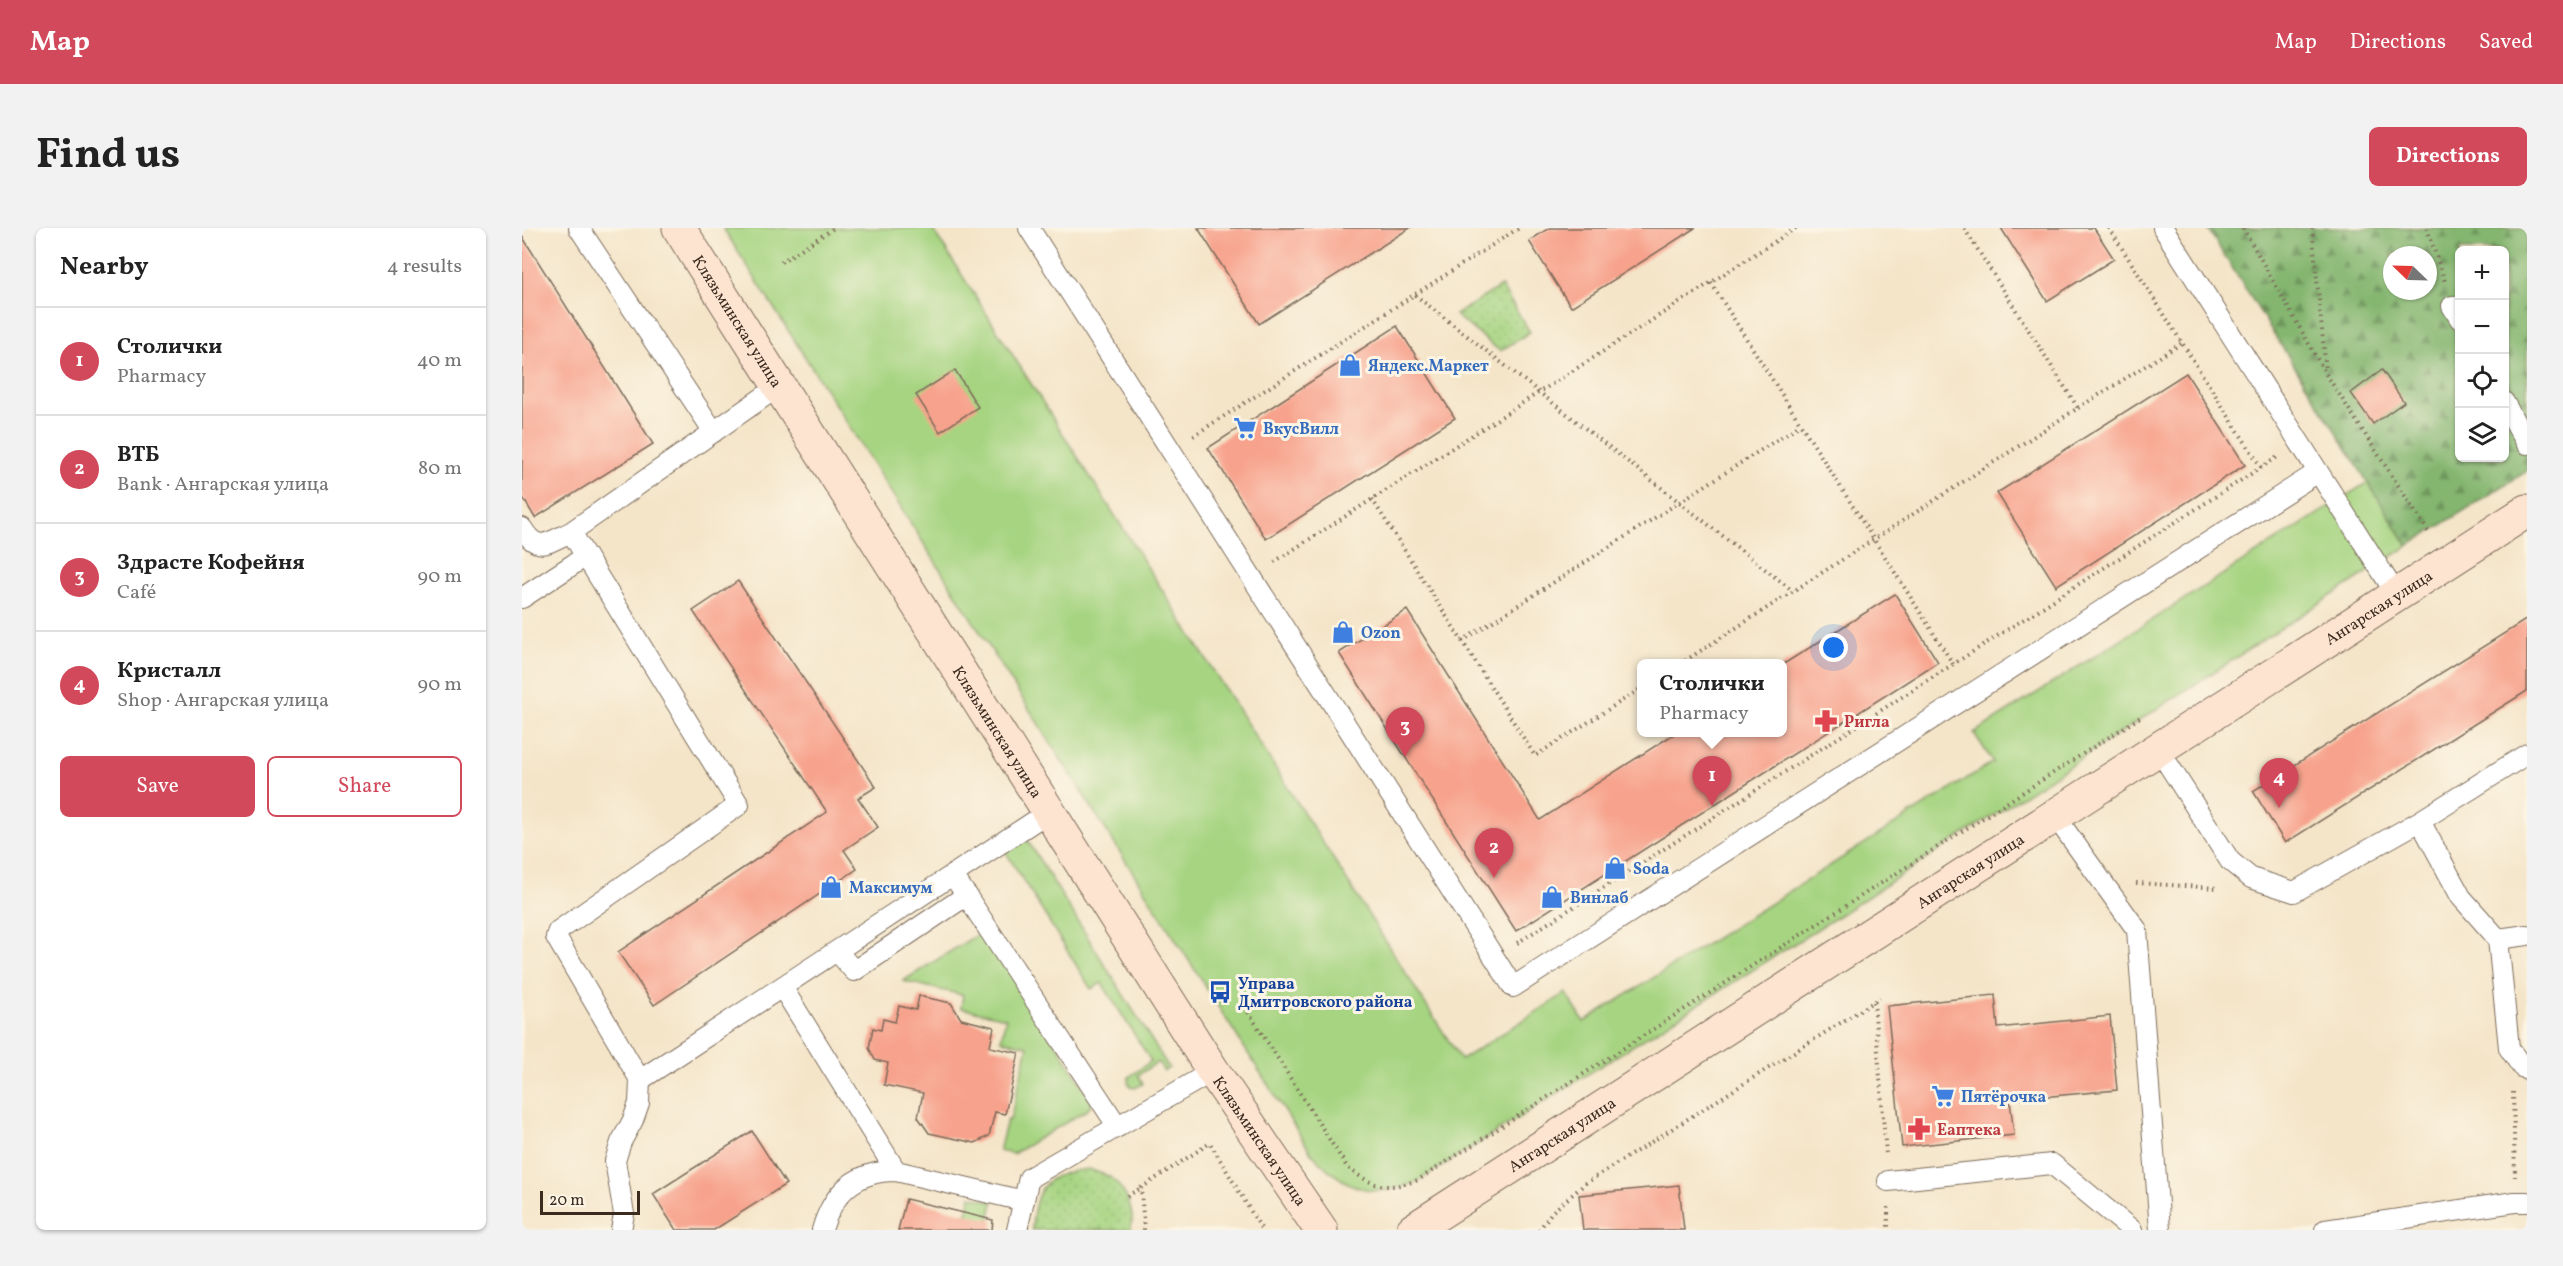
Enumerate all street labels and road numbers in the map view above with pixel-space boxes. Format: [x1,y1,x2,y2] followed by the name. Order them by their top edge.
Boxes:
[686,252,786,392] street label: Клязьминская улица
[2321,566,2438,651] street label: Ангарская улица
[946,662,1046,803] street label: Клязьминская улица
[1913,829,2029,915] street label: Ангарская улица
[1207,1072,1311,1211] street label: Клязьминская улица
[1505,1093,1621,1179] street label: Ангарская улица

